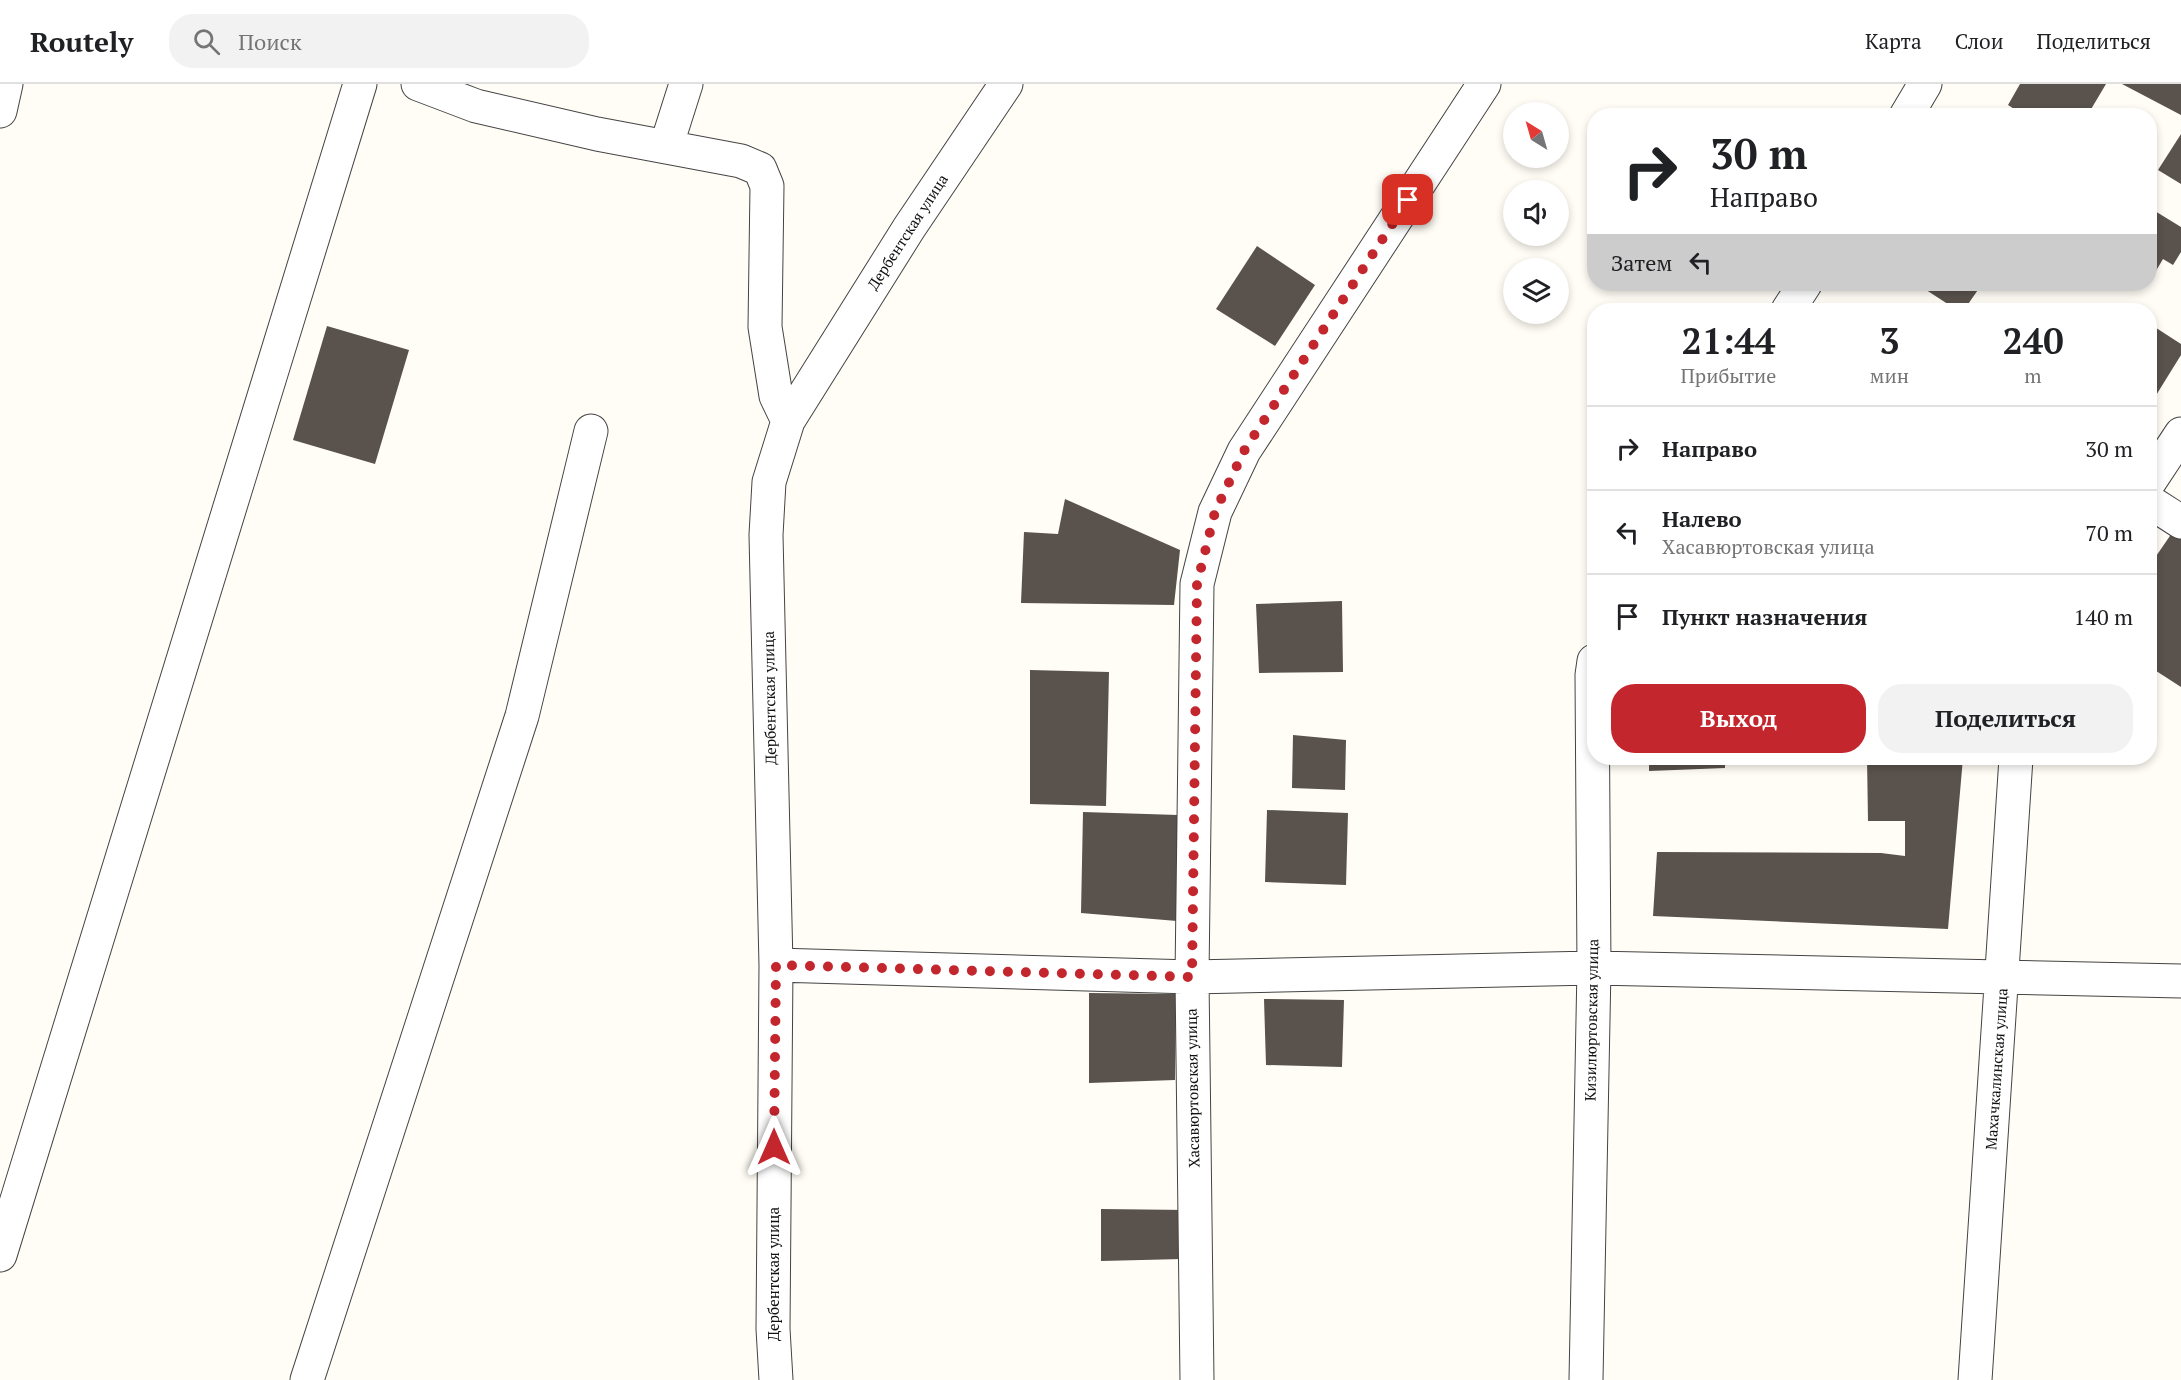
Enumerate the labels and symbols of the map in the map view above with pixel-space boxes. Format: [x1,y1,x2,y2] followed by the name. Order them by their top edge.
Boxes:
[1503,102,1569,168] north arrow
[862,169,952,293] street label: Дербентская улица
[1382,174,1433,225] pin
[758,630,780,765] street label: Дербентская улица
[1580,938,1602,1101] street label: Кизилюртовская улица
[1980,987,2012,1150] street label: Махачкалинская улица
[1181,1008,1203,1168] street label: Хасавюртовская улица
[742,1115,806,1179] position arrow
[763,1207,783,1341] street label: Дербентская улица

